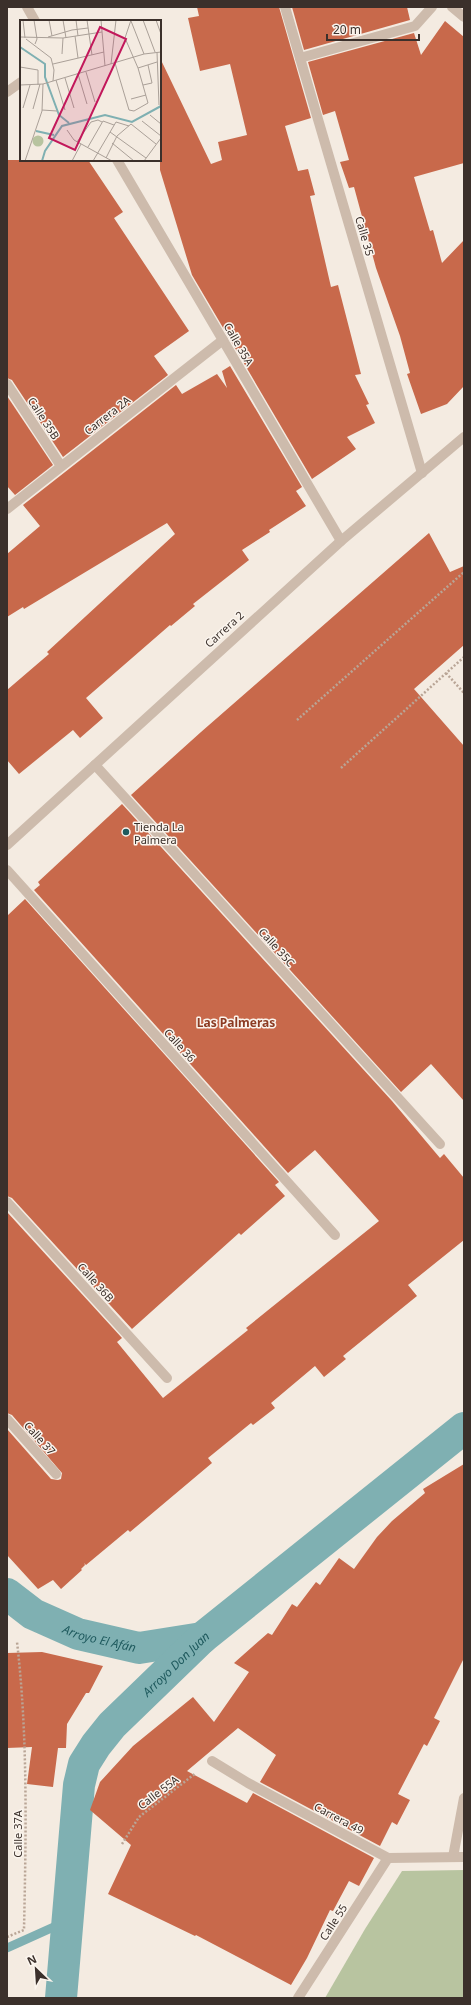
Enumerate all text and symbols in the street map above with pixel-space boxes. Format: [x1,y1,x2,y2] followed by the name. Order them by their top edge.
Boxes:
[327,16,419,42] scale bar
[20,20,161,161] inset map
[333,21,361,38] text: 20 m
[352,214,378,258] street label: Calle 35
[221,320,258,369] street label: Calle 35A
[81,392,134,438] street label: Carrera 2A
[25,394,63,442] street label: Calle 35B
[201,607,247,651] street label: Carrera 2
[134,819,184,847] place label: Tienda La Palmera
[121,827,131,837] marker: Tienda La Palmera
[256,924,298,970] street label: Calle 35C
[197,1014,275,1031] district label: Las Palmeras
[161,1025,199,1065] street label: Calle 36
[74,1259,118,1305] street label: Calle 36B
[21,1418,59,1458] street label: Calle 37
[59,1620,138,1656] water label: Arroyo El Afán
[138,1627,213,1700] water label: Arroyo Don Juan
[135,1771,182,1812] street label: Calle 55A
[312,1799,366,1837] street label: Carrera 49
[10,1809,25,1858] street label: Calle 37A
[316,1901,350,1943] street label: Calle 55
[16,1949,56,1989] north arrow
[24,1951,39,1968] text: N

